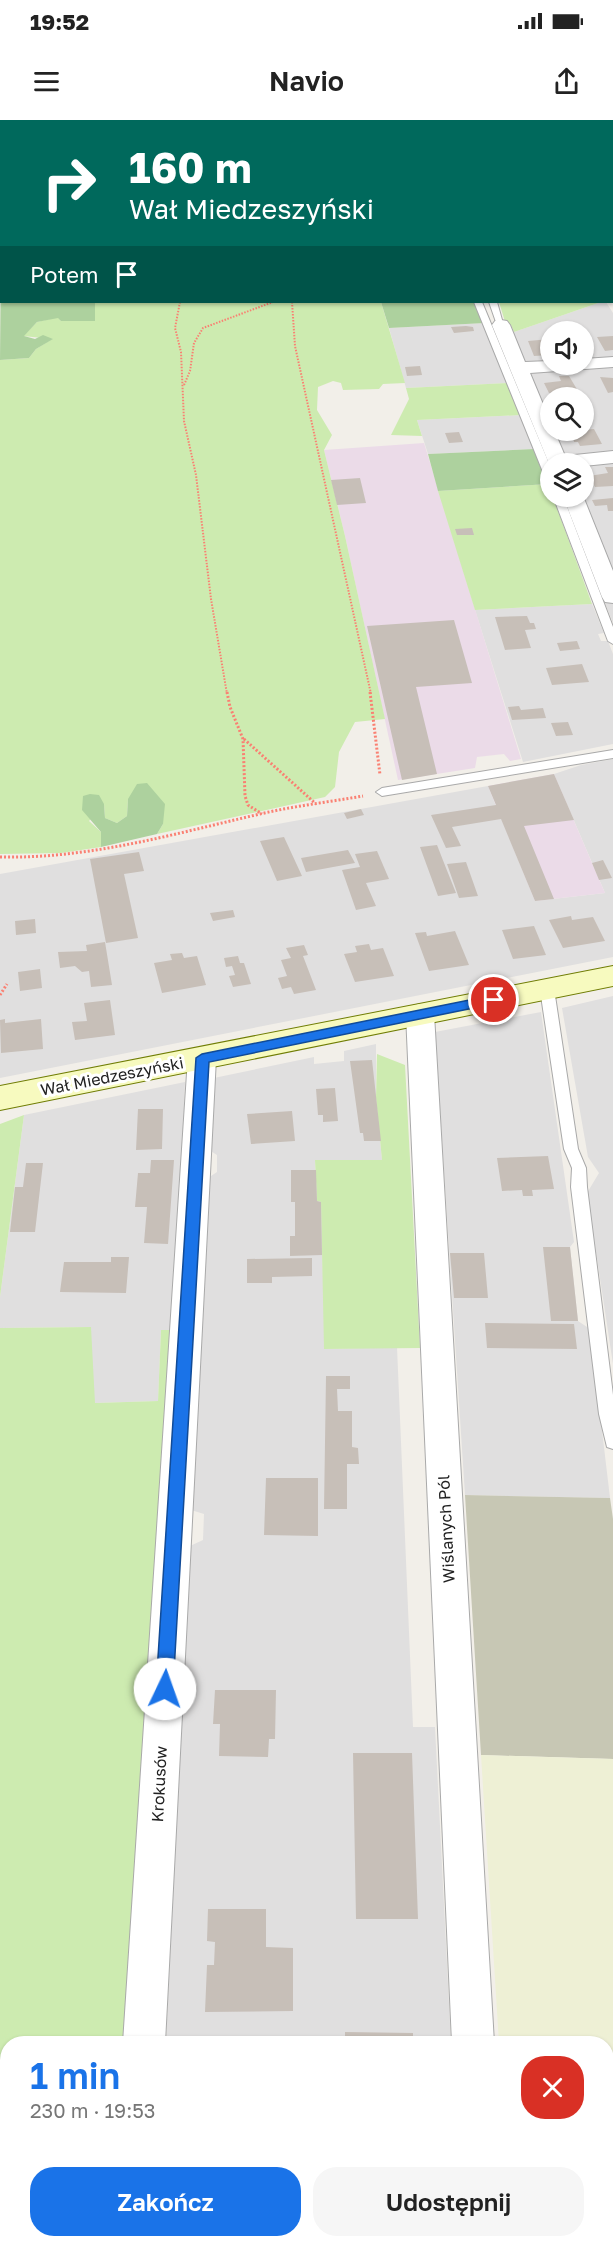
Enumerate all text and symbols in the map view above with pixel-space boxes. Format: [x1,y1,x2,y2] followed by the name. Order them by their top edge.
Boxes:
[30,8,89,35] text: 19:52
[30,65,63,98] icon: menu
[269,65,344,97] text: Navio
[550,65,583,98] icon: share
[129,142,252,192] text: 160 m
[30,144,108,222] icon: right
[129,193,374,225] text: Wał Miedzeszyński
[110,258,143,291] icon: arrive
[30,261,98,288] text: Potem
[540,321,594,507] map controls
[540,321,594,375] button: sound
[540,387,594,441] button: search
[540,453,594,507] button: layers
[468,974,519,1025] pin
[477,983,510,1016] icon: arrive
[39,1052,185,1100] street label: Wał Miedzeszyński
[433,1475,459,1583] street label: Wiślanych Pól
[133,1657,197,1721] position arrow
[147,1745,171,1823] street label: Krokusów
[30,2054,120,2097] text: 1 min
[521,2056,584,2119] button: close
[30,2098,156,2122] text: 230 m · 19:53
[30,2167,301,2236] button: Zakończ
[313,2167,584,2236] button: Udostępnij

